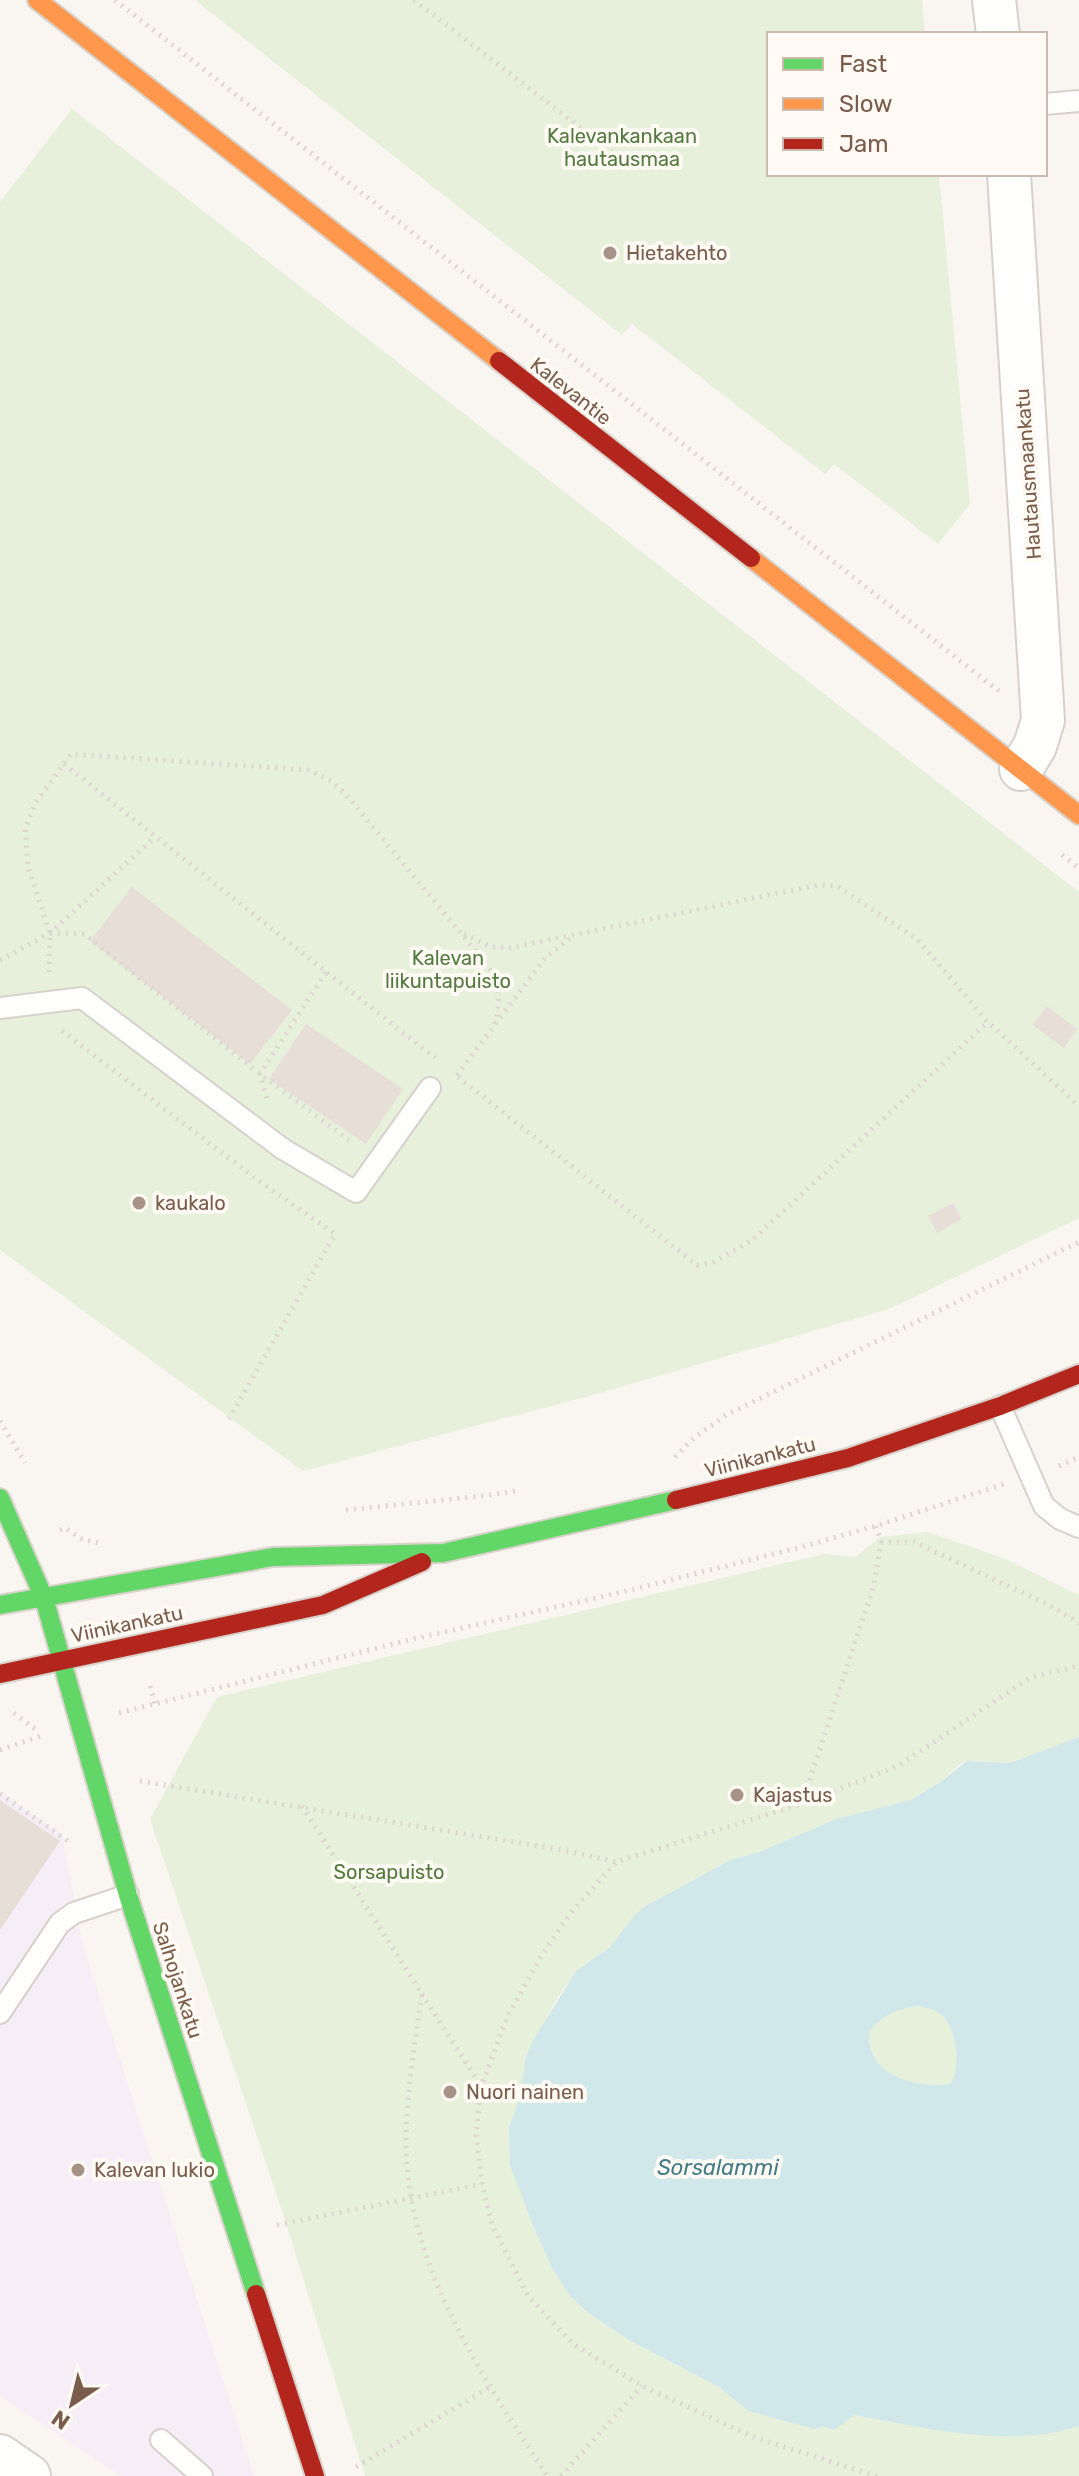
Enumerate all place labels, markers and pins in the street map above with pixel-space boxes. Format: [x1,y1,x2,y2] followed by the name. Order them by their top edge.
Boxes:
[626,241,727,265] place label: Hietakehto
[601,244,619,262] marker: Hietakehto
[155,1191,226,1215] place label: kaukalo
[130,1194,148,1212] marker: kaukalo
[753,1783,832,1807] place label: Kajastus
[728,1786,746,1804] marker: Kajastus
[466,2080,584,2104] place label: Nuori nainen
[441,2083,459,2101] marker: Nuori nainen
[94,2158,215,2182] place label: Kalevan lukio
[69,2161,87,2179] marker: Kalevan lukio

